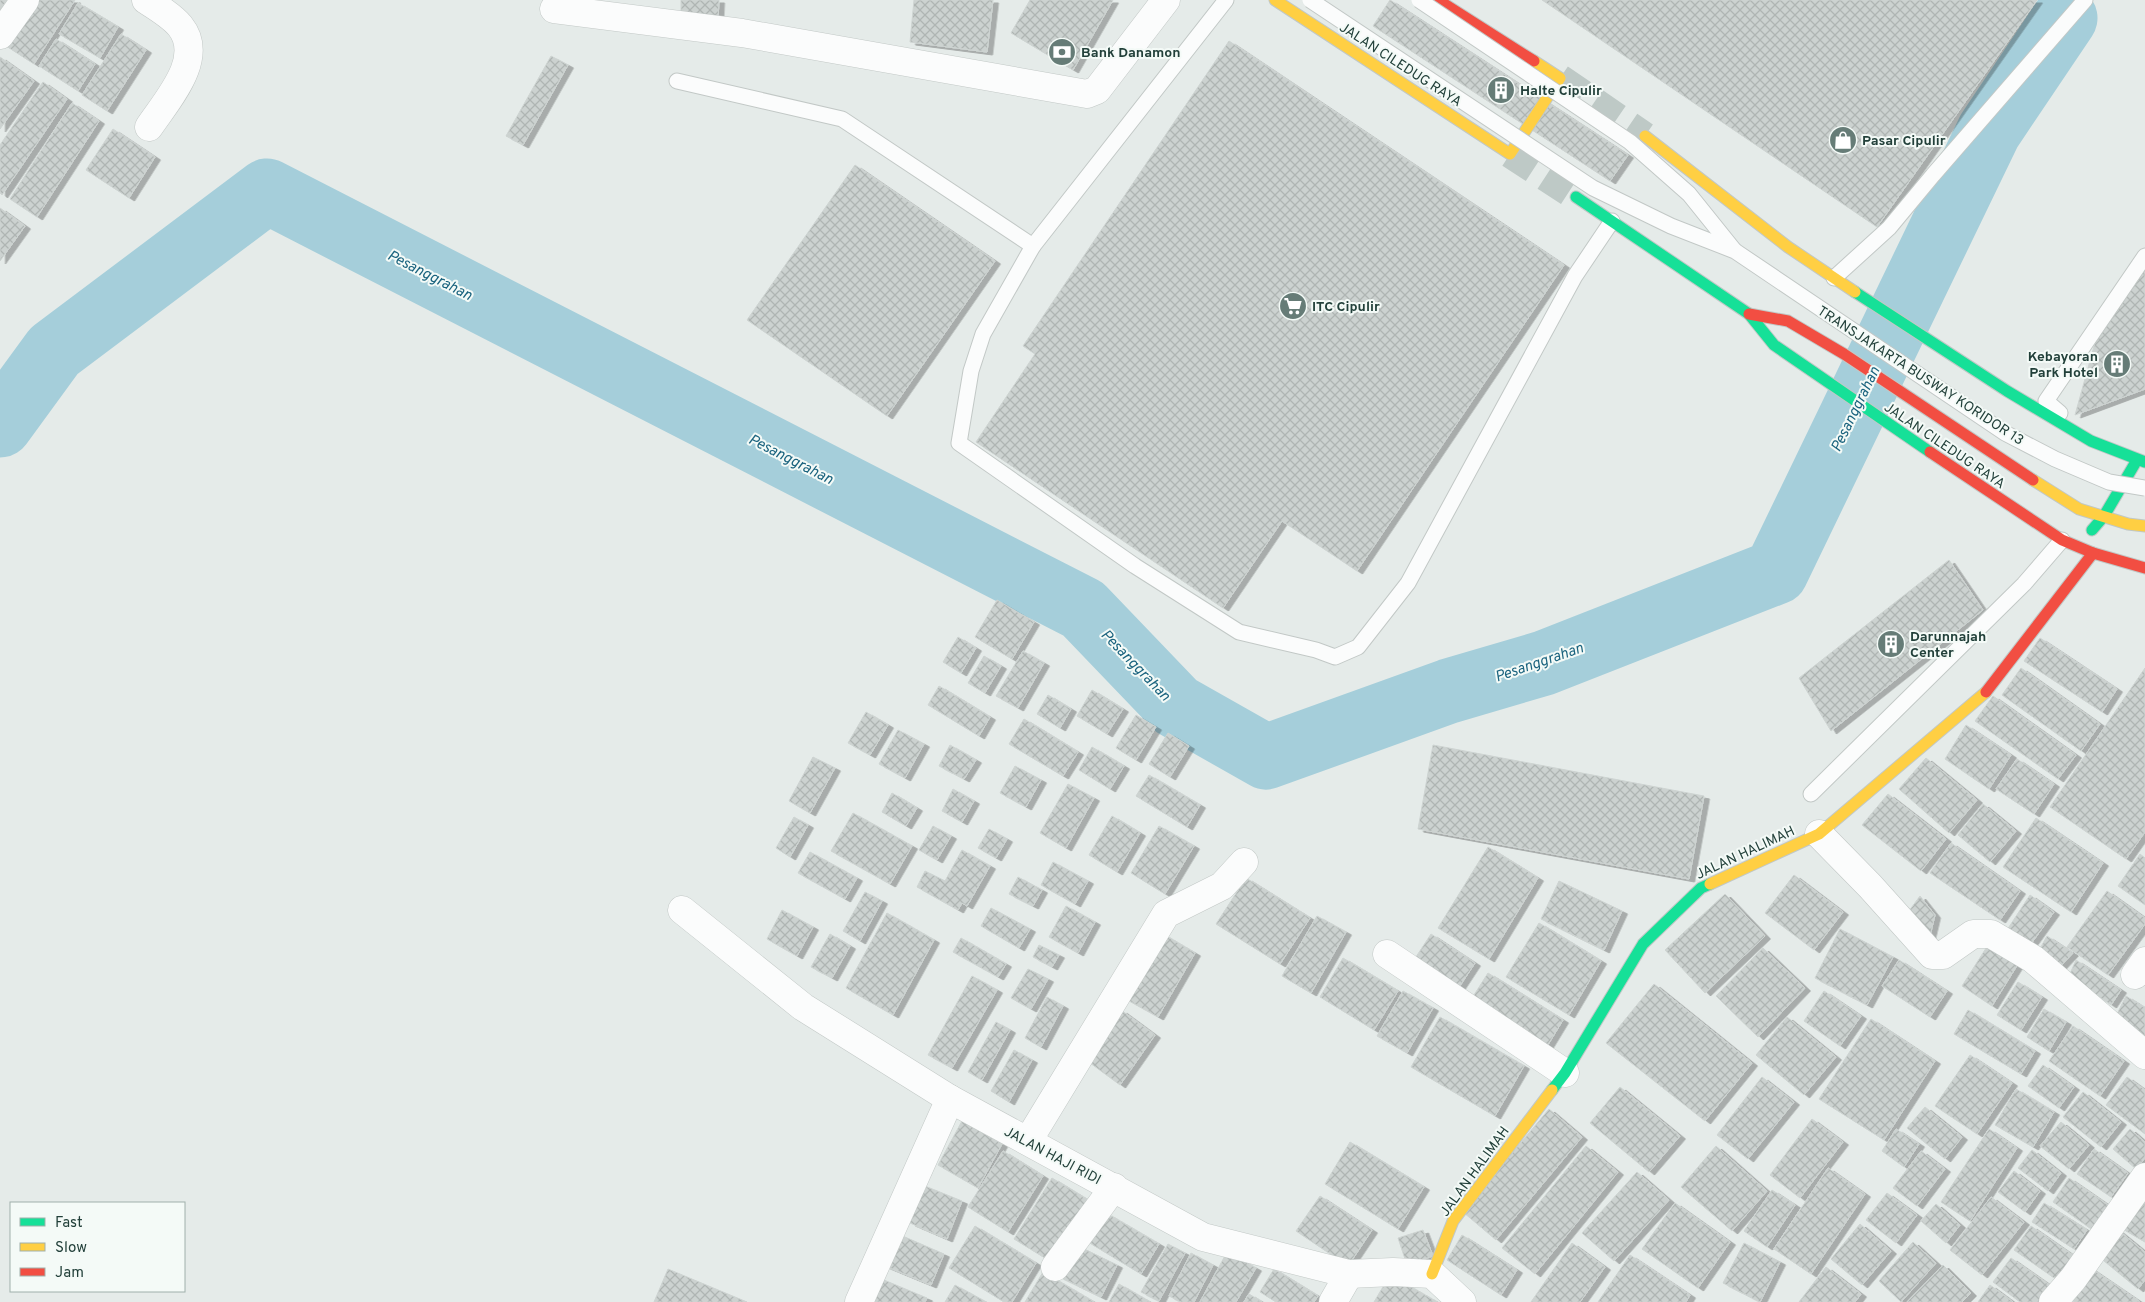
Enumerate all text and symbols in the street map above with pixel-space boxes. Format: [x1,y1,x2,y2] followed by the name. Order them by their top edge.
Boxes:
[1336,19,1465,111] street label: JALAN CILEDUG RAYA
[1047,37,1077,67] bank icon: Bank Danamon
[1081,45,1180,62] place label: Bank Danamon
[1486,75,1516,105] building icon: Halte Cipulir
[1520,83,1602,100] place label: Halte Cipulir
[1828,125,1858,155] shop icon: Pasar Cipulir
[1862,133,1946,150] place label: Pasar Cipulir
[384,247,475,306] water label: Pesanggrahan
[1278,291,1308,321] supermarket icon: ITC Cipulir
[1312,299,1380,316] place label: ITC Cipulir
[1814,303,2027,450] street label: TRANSJAKARTA BUSWAY KORIDOR 13
[2028,349,2098,382] place label: Kebayoran Park Hotel
[2102,349,2132,379] building icon: Kebayoran Park Hotel
[1828,364,1885,455] water label: Pesanggrahan
[1880,399,2008,493] street label: JALAN CILEDUG RAYA
[745,431,836,490] water label: Pesanggrahan
[1096,626,1174,706] water label: Pesanggrahan
[1876,629,1906,659] building icon: Darunnajah Center
[1910,629,1986,662] place label: Darunnajah Center
[1493,639,1586,687] water label: Pesanggrahan
[1693,823,1798,884] street label: JALAN HALIMAH
[1437,1123,1514,1220] street label: JALAN HALIMAH
[1001,1124,1104,1189] street label: JALAN HAJI RIDI
[10,1202,185,1292] legend
[55,1214,83,1233] text: Fast
[55,1239,87,1258] text: Slow
[55,1264,84,1283] text: Jam

